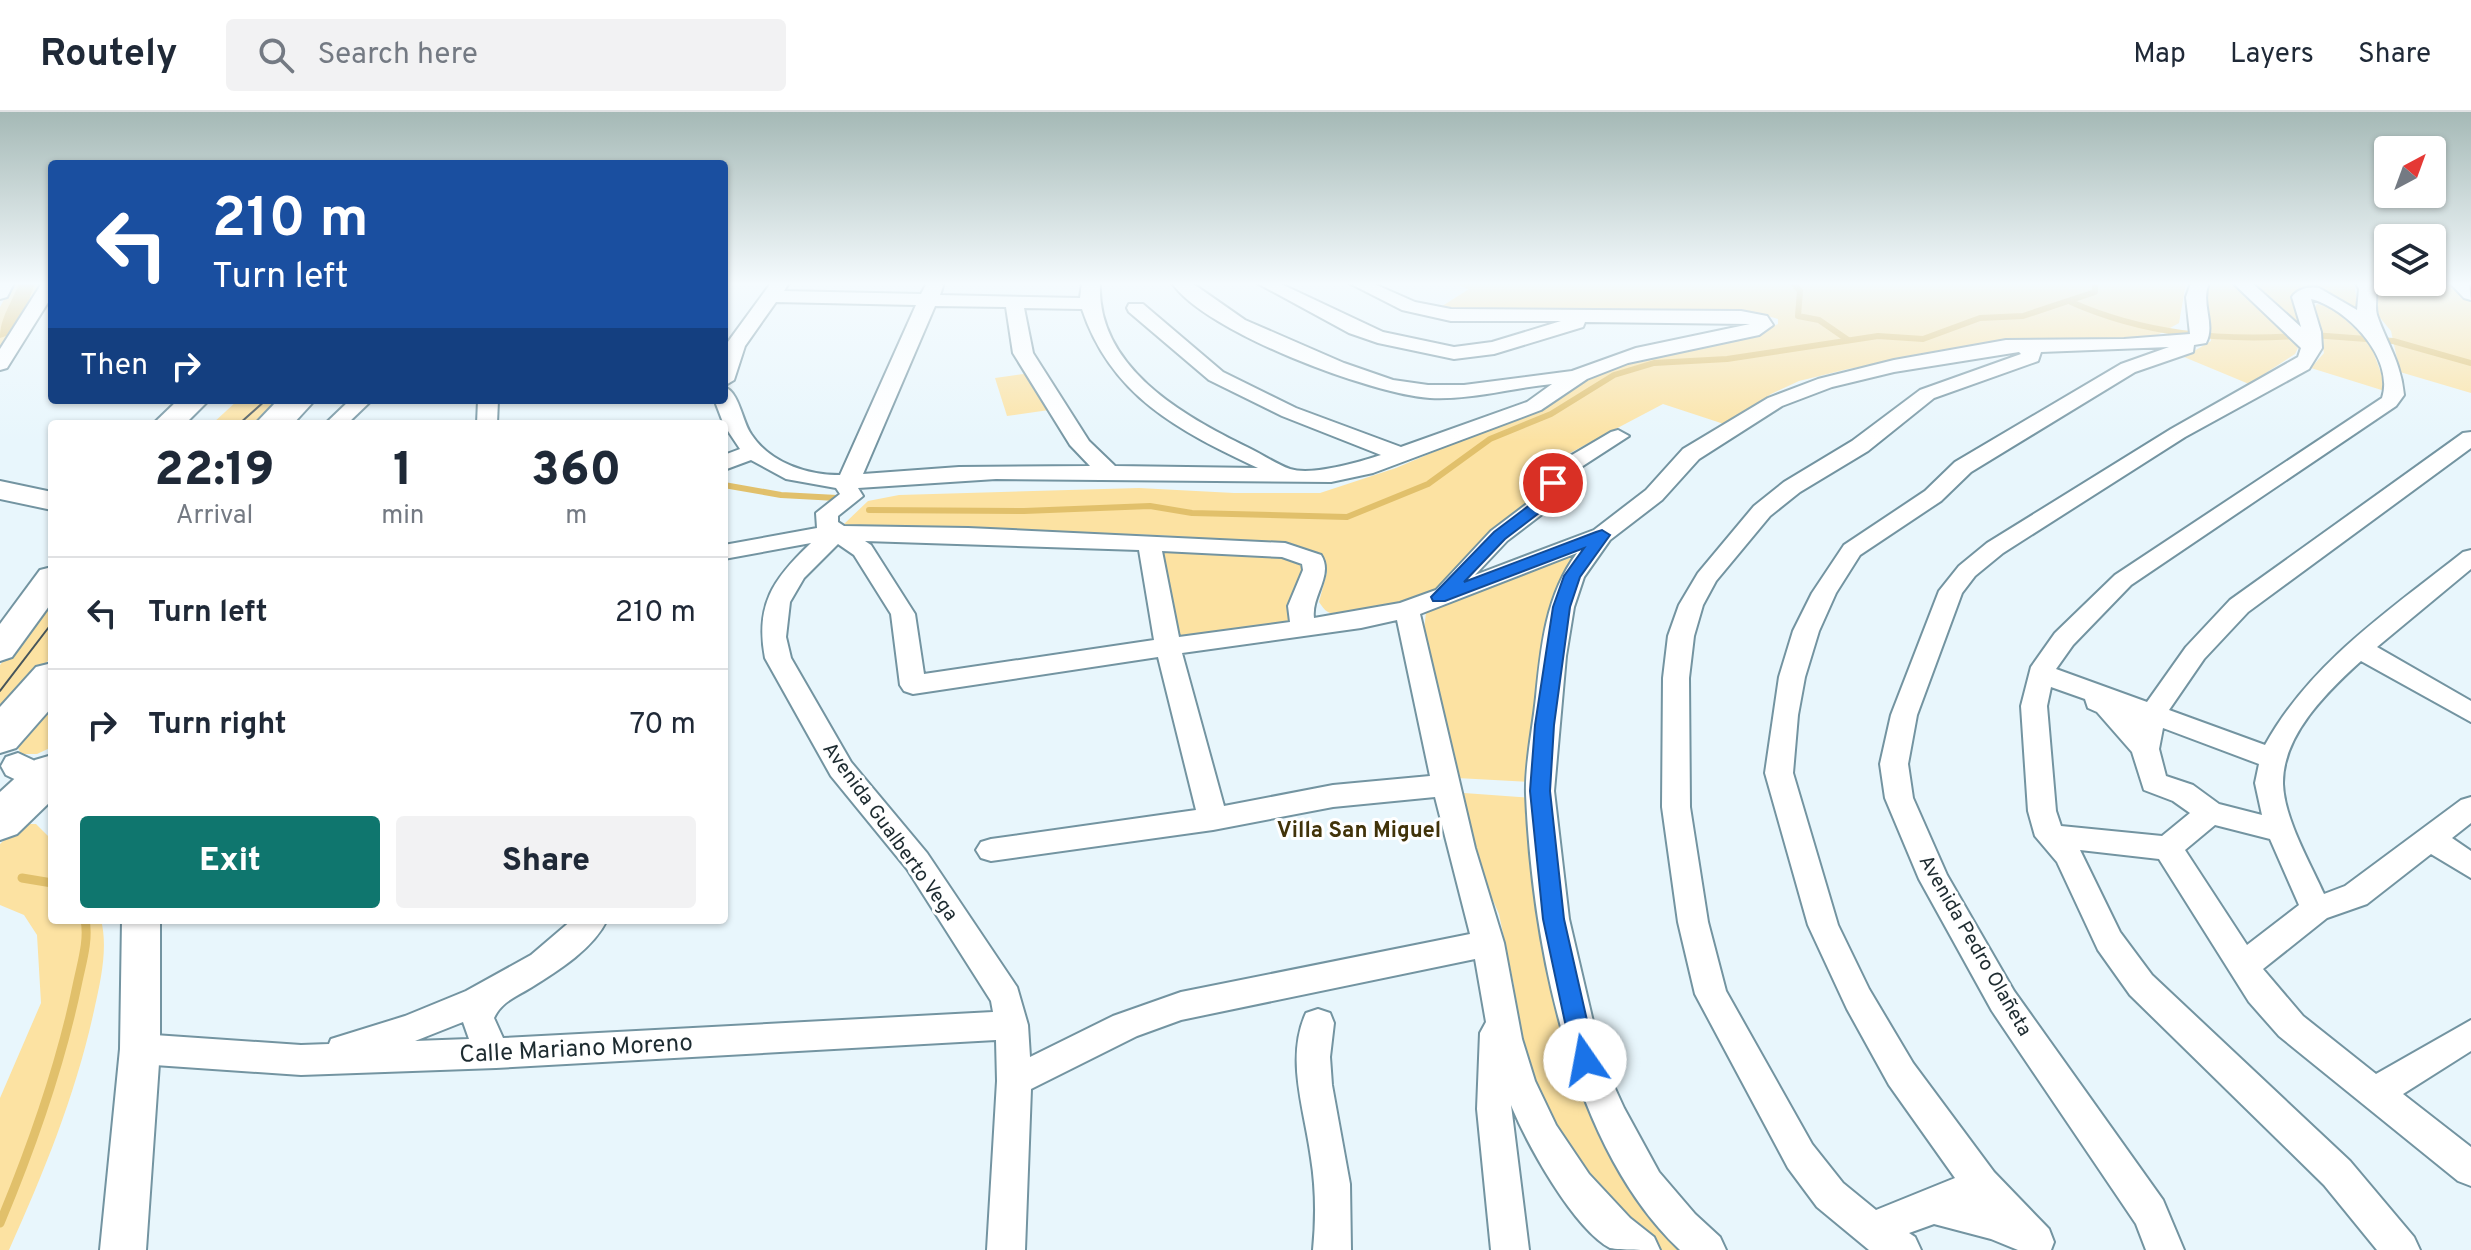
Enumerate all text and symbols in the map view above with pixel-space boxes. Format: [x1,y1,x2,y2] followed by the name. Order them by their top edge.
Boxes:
[226,19,786,91] search box
[40,31,178,80] text: Routely
[254,33,298,77] icon: search
[318,37,478,74] text: Search here
[2133,37,2186,73] text: Map
[2230,37,2314,73] text: Layers
[2358,37,2431,73] text: Share
[2374,136,2446,208] north arrow
[2374,136,2446,296] map controls
[212,186,369,256] text: 210 m
[80,192,184,296] icon: left
[2374,224,2446,296] button: layers
[212,255,349,301] text: Turn left
[164,344,208,388] icon: right
[80,348,148,385] text: Then
[155,442,275,502] text: 22:19
[393,442,413,502] text: 1
[531,442,621,502] text: 360
[1519,449,1587,517] pin
[1531,461,1575,505] icon: arrive
[176,500,253,533] text: Arrival
[381,500,424,533] text: min
[565,500,587,533] text: m
[80,591,124,635] icon: left
[148,595,268,632] text: Turn left
[615,595,696,632] text: 210 m
[80,703,124,747] icon: right
[148,707,286,744] text: Turn right
[630,707,696,744] text: 70 m
[816,738,963,927] street label: Avenida Gualberto Vega
[80,816,380,908] button: Exit
[396,816,696,908] button: Share
[1277,818,1441,845] district label: Villa San Miguel
[1912,851,2037,1041] street label: Avenida Pedro Olañeta
[1543,1018,1627,1102] position arrow
[459,1029,694,1071] street label: Calle Mariano Moreno

